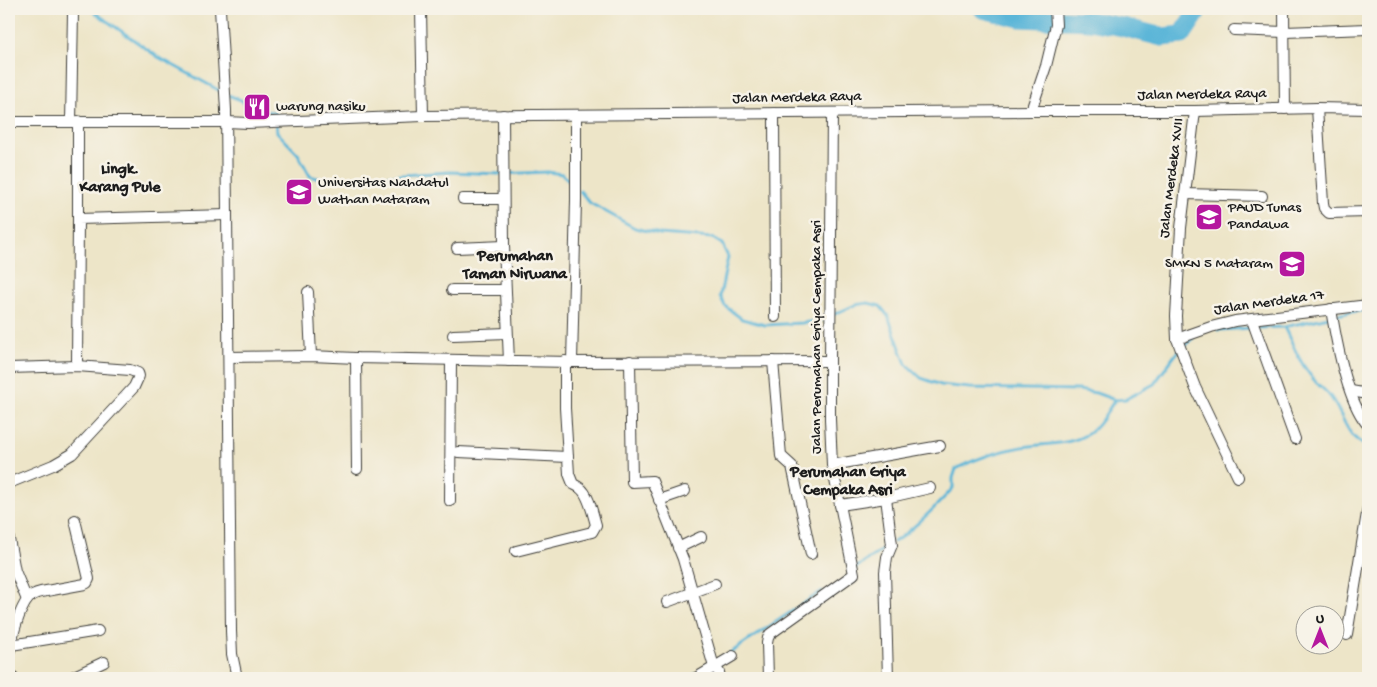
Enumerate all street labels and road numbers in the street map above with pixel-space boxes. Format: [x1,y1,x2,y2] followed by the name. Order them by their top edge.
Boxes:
[1137,85,1267,105] street label: Jalan Merdeka Raya
[732,88,862,108] street label: Jalan Merdeka Raya
[1156,117,1188,239] street label: Jalan Merdeka XVII
[808,220,826,454] street label: Jalan Perumahan Griya Cempaka Asri
[1213,286,1326,320] street label: Jalan Merdeka 17

